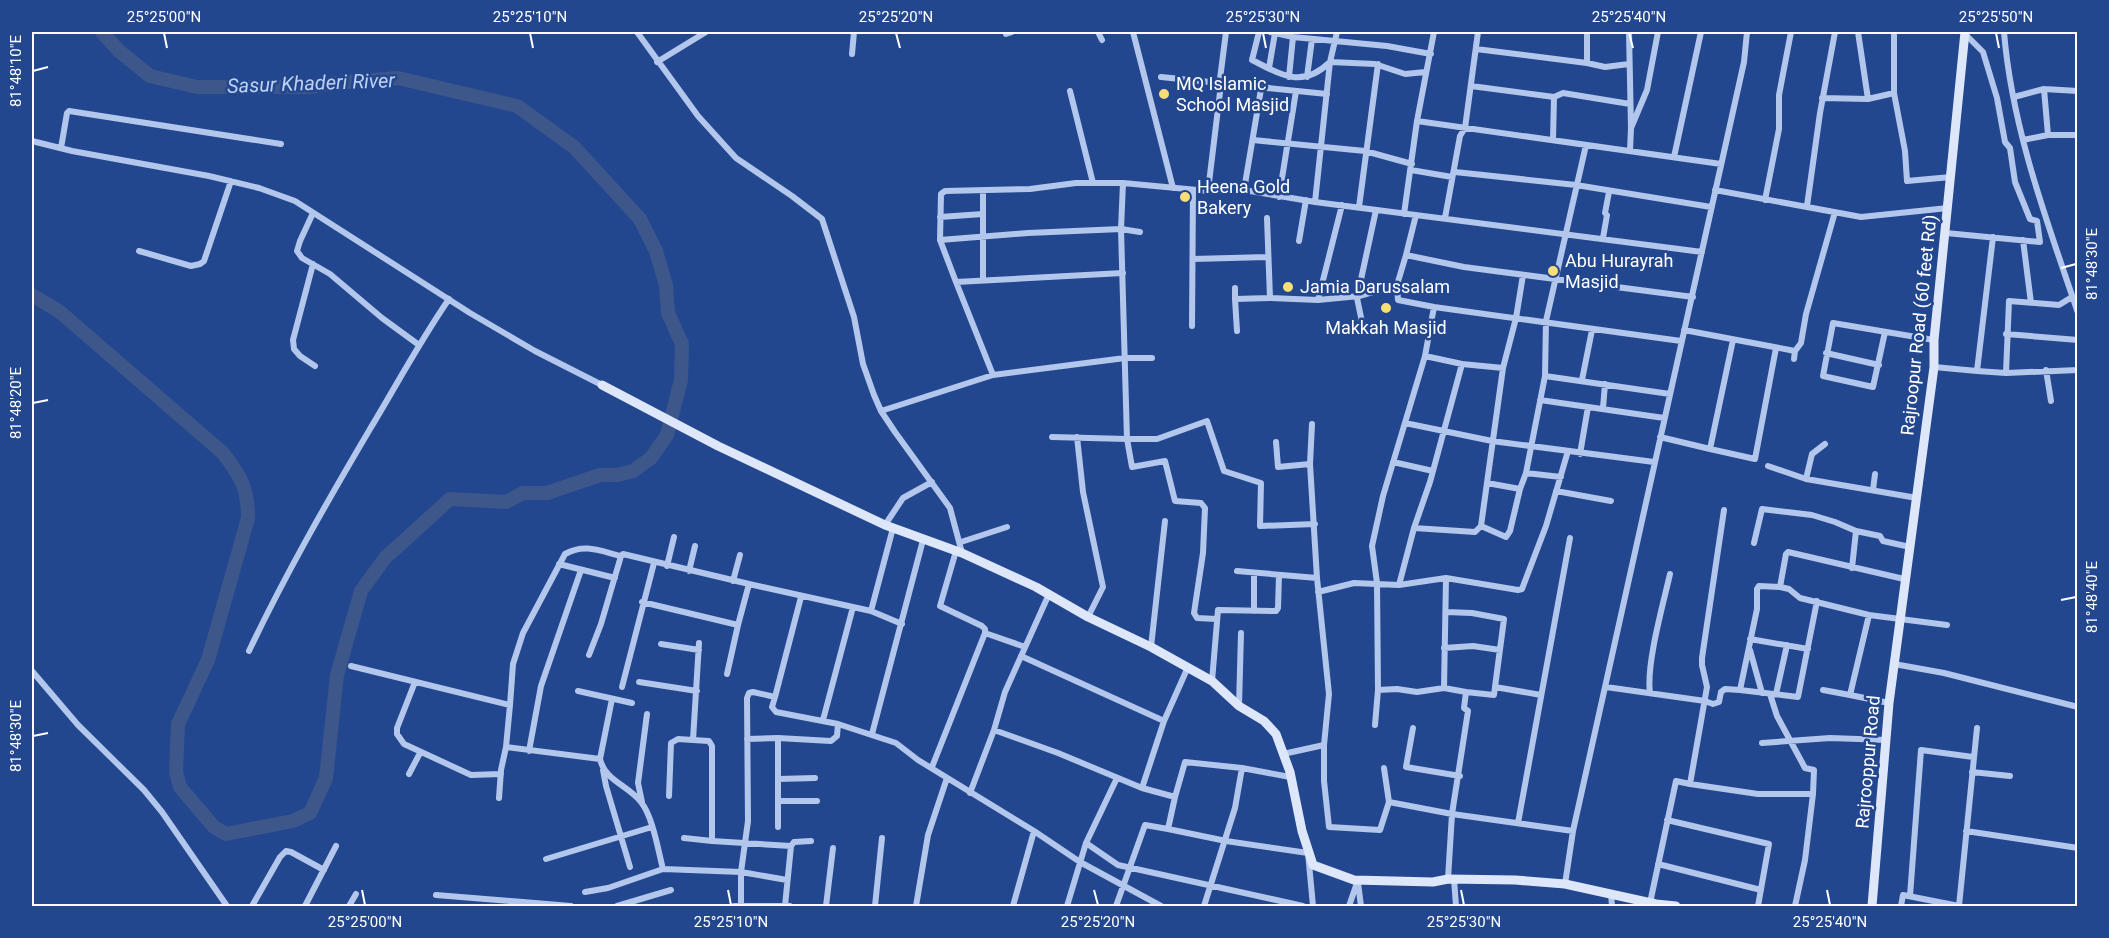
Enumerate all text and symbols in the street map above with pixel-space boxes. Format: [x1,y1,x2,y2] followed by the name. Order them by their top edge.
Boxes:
[127,8,201,26] text: 25°25'00"N
[493,8,567,26] text: 25°25'10"N
[859,8,933,26] text: 25°25'20"N
[1226,8,1300,26] text: 25°25'30"N
[1592,8,1666,26] text: 25°25'40"N
[1959,8,2033,26] text: 25°25'50"N
[7,34,25,107] text: 81°48'10"E
[227,68,397,98] water label: Sasur Khaderi River
[1176,73,1289,115] place label: MQ Islamic School Masjid
[1157,87,1171,101] marker: MQ Islamic School Masjid
[1197,176,1290,218] place label: Heena Gold Bakery
[1178,190,1192,204] marker: Heena Gold Bakery
[1896,214,1942,436] street label: Rajroopur Road (60 feet Rd)
[2083,227,2101,300] text: 81°48'30"E
[1565,250,1673,292] place label: Abu Hurayrah Masjid
[1546,264,1560,278] marker: Abu Hurayrah Masjid
[1300,276,1450,297] place label: Jamia Darussalam
[1281,280,1295,294] marker: Jamia Darussalam
[1379,301,1393,315] marker: Makkah Masjid
[1325,317,1447,338] place label: Makkah Masjid
[7,366,25,439] text: 81°48'20"E
[2083,560,2101,633] text: 81°48'40"E
[1851,694,1884,829] street label: Rajrooppur Road
[7,699,25,772] text: 81°48'30"E
[328,913,402,931] text: 25°25'00"N
[694,913,768,931] text: 25°25'10"N
[1061,913,1135,931] text: 25°25'20"N
[1427,913,1501,931] text: 25°25'30"N
[1793,913,1867,931] text: 25°25'40"N

